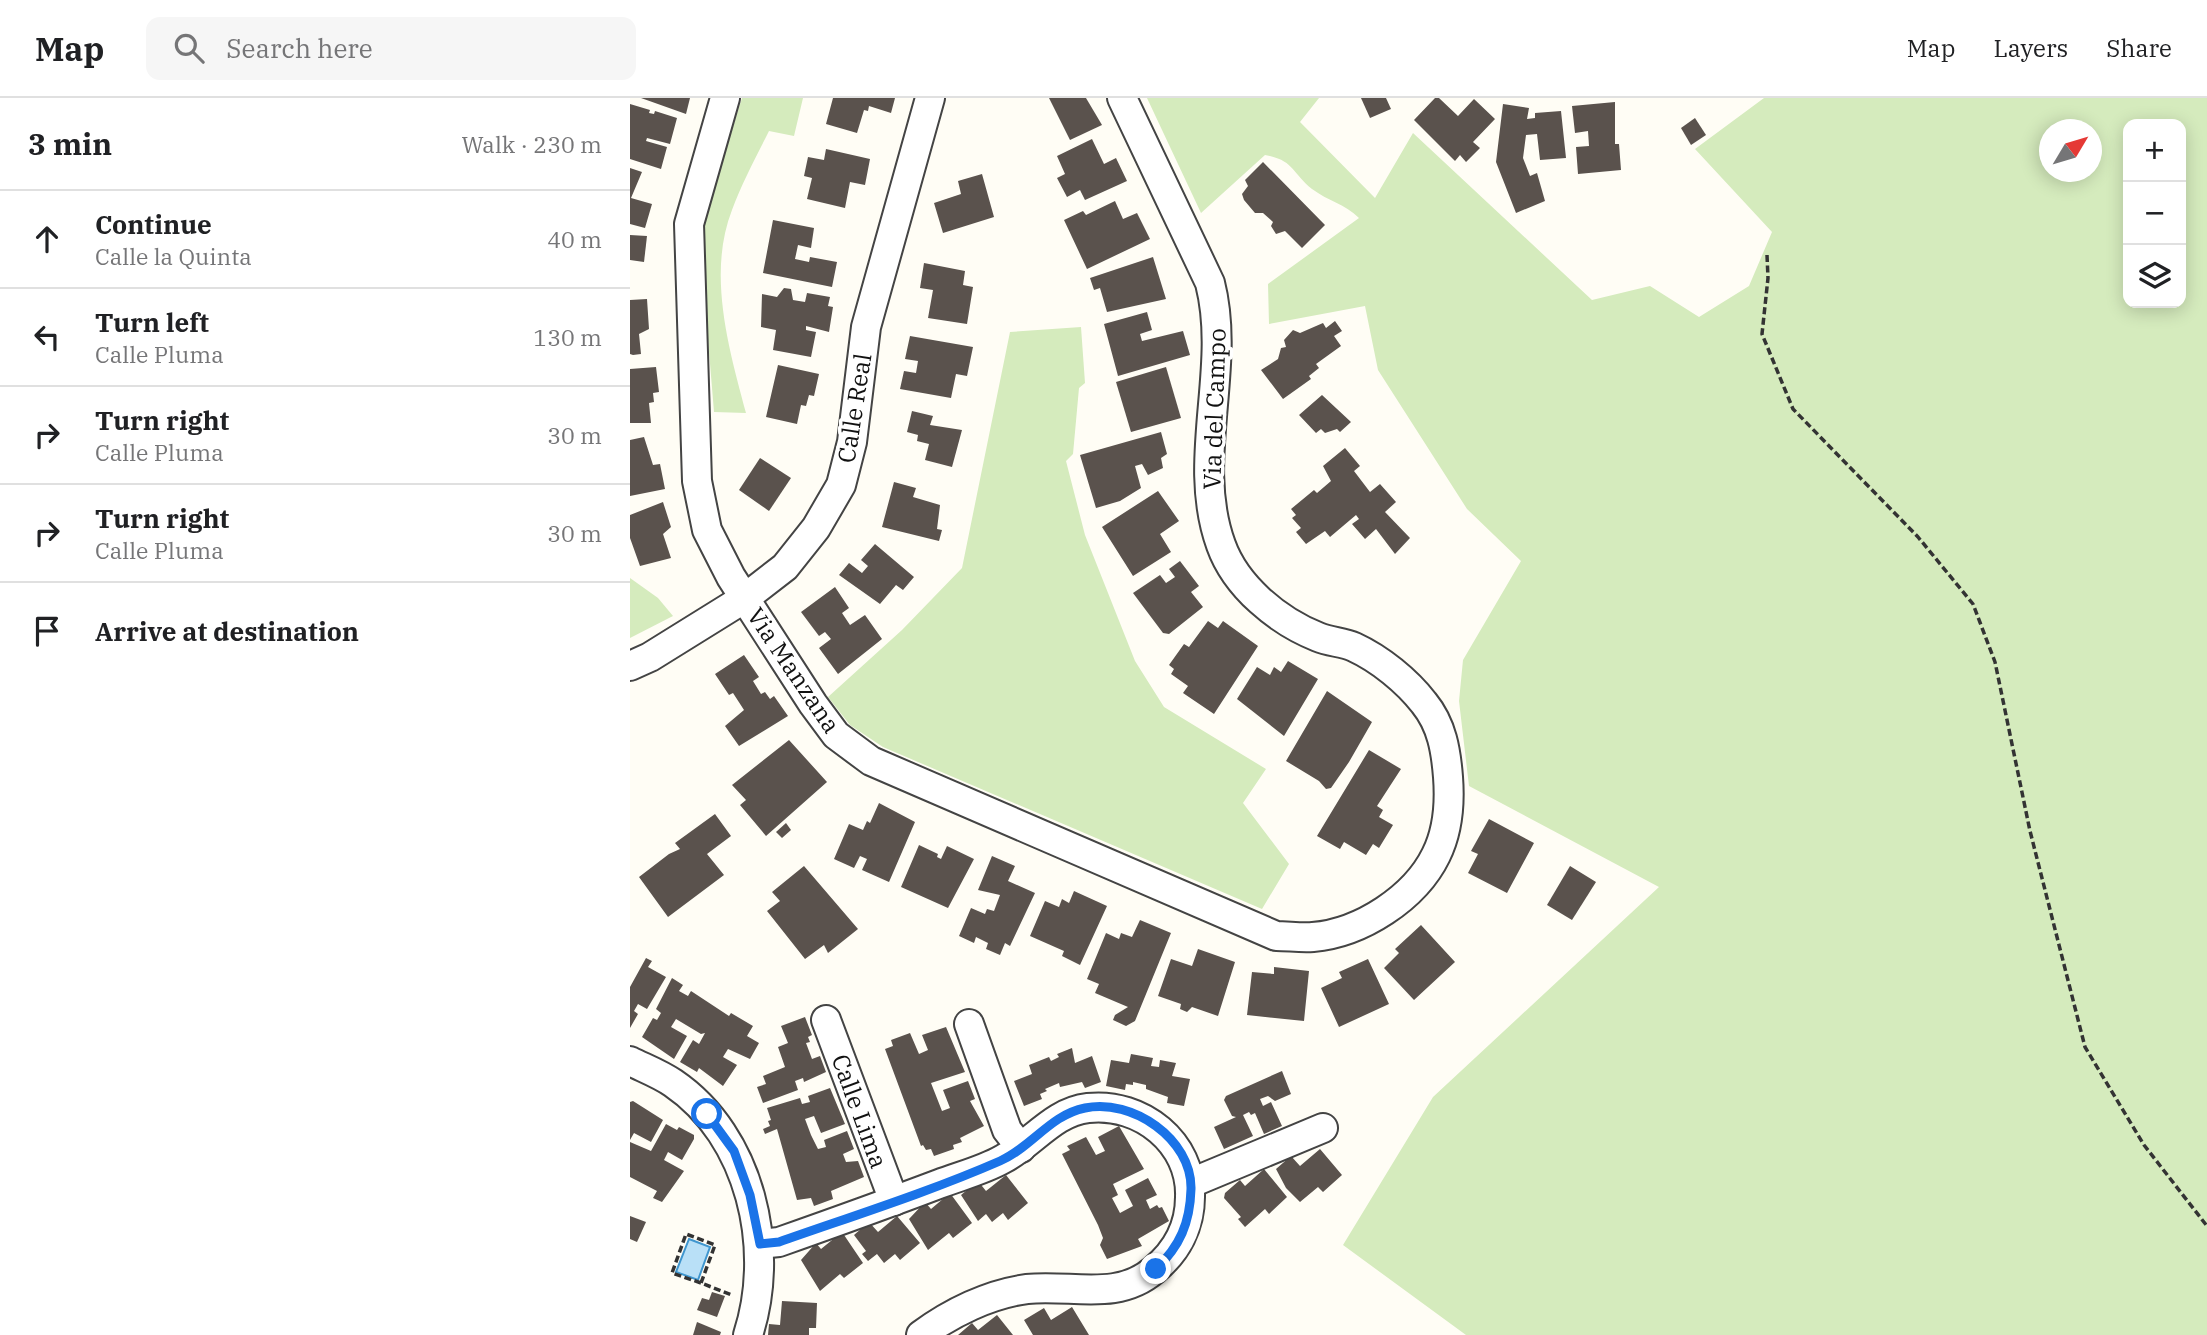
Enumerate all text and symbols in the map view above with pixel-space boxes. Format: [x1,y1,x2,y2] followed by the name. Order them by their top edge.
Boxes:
[146,17,636,80] search box
[35,27,104,70] text: Map
[170,29,208,67] icon: search
[226,31,373,65] text: Search here
[1907,32,1955,64] text: Map
[1993,32,2068,64] text: Layers
[2106,32,2172,64] text: Share
[2039,119,2102,182] north arrow
[2123,119,2186,308] map controls
[2123,119,2186,182] button: +
[28,124,112,163] text: 3 min
[461,129,602,159] text: Walk · 230 m
[2123,182,2186,245] button: −
[95,207,212,241] text: Continue
[28,220,66,258] icon: ahead
[547,224,602,254] text: 40 m
[95,241,252,271] text: Calle la Quinta
[2123,245,2186,308] button: layers
[95,305,209,339] text: Turn left
[28,318,66,356] icon: left
[533,322,602,352] text: 130 m
[1195,328,1233,490] street label: Via del Campo
[95,339,224,369] text: Calle Pluma
[830,351,878,465] street label: Calle Real
[95,403,229,437] text: Turn right
[28,416,66,454] icon: right
[547,420,602,450] text: 30 m
[95,437,224,467] text: Calle Pluma
[95,501,229,535] text: Turn right
[28,514,66,552] icon: right
[547,518,602,548] text: 30 m
[95,535,224,565] text: Calle Pluma
[740,601,848,739] street label: Via Manzana
[28,612,66,650] icon: arrive
[95,614,359,648] text: Arrive at destination
[825,1050,895,1172] street label: Calle Lima
[691,1098,722,1129] route start
[1140,1253,1171,1284] route end

